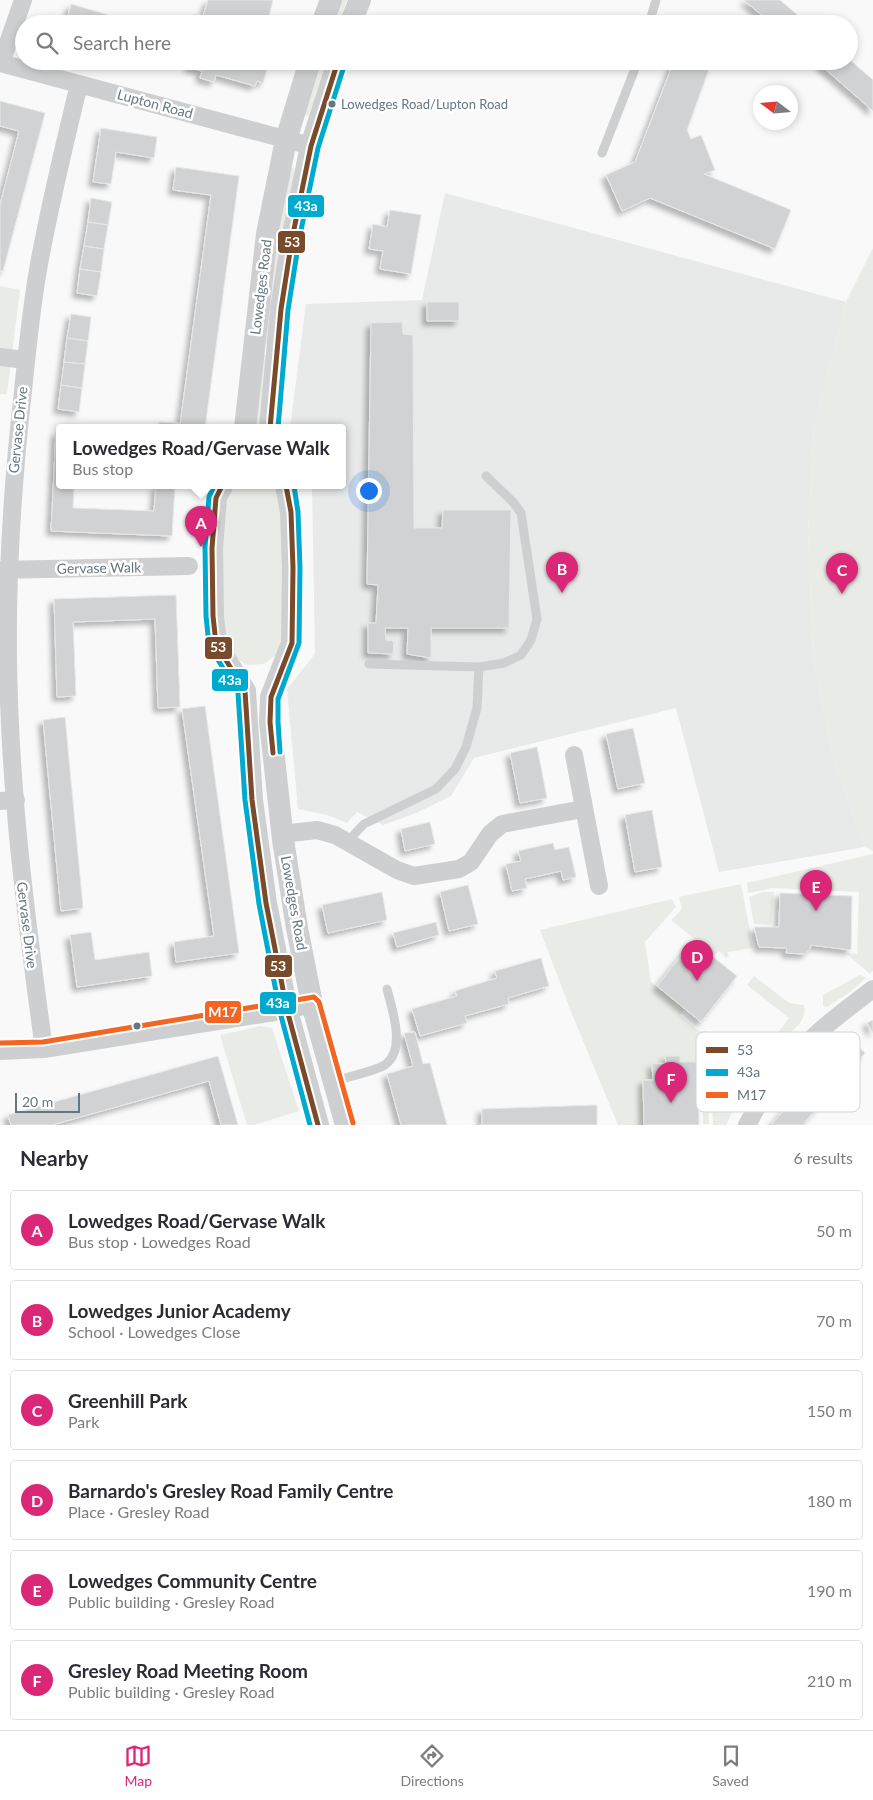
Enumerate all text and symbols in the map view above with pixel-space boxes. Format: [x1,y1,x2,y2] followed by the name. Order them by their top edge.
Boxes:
[15,15,858,70] search box
[33,29,61,57] icon: search
[73,31,171,54] text: Search here
[115,85,195,122] street label: Lupton Road
[753,85,798,130] north arrow
[341,96,508,112] place label: Lowedges Road/Lupton Road
[327,99,337,109] marker: Lowedges Road/Lupton Road
[287,194,325,218] line badge: 43a
[294,197,318,214] text: 43a
[277,230,306,254] line badge: 53
[284,233,300,250] text: 53
[246,238,275,336] street label: Lowedges Road
[4,386,31,474] street label: Gervase Drive
[56,424,346,489] popup
[72,436,330,459] text: Lowedges Road/Gervase Walk
[72,459,133,478] text: Bus stop
[356,478,382,504] your location
[185,506,217,547] pin: A
[546,552,578,593] pin: B
[826,553,858,594] pin: C
[57,558,142,577] street label: Gervase Walk
[204,636,233,660] line badge: 53
[210,638,226,655] text: 53
[211,668,249,692] line badge: 43a
[218,671,242,688] text: 43a
[278,854,311,952] street label: Lowedges Road
[800,870,832,911] pin: E
[14,881,41,969] street label: Gervase Drive
[681,940,713,981] pin: D
[264,954,293,978] line badge: 53
[270,957,286,974] text: 53
[259,991,297,1015] line badge: 43a
[266,994,290,1011] text: 43a
[204,1000,242,1024] line badge: M17
[208,1003,238,1020] text: M17
[132,1021,142,1031] unlabelled marker
[696,1032,860,1112] legend
[737,1041,753,1058] text: 53
[655,1062,687,1103] pin: F
[737,1063,760,1080] text: 43a
[737,1086,766,1103] text: M17
[15,1090,80,1113] scale bar
[22,1093,53,1110] text: 20 m
[20,1145,88,1170] text: Nearby
[793,1148,853,1167] text: 6 results
[68,1209,325,1232] text: Lowedges Road/Gervase Walk
[31,1221,43,1240] text: A
[816,1221,852,1240] text: 50 m
[68,1232,251,1251] text: Bus stop · Lowedges Road
[68,1299,291,1322] text: Lowedges Junior Academy
[32,1311,42,1330] text: B
[816,1311,852,1330] text: 70 m
[68,1322,241,1341] text: School · Lowedges Close
[68,1389,187,1412] text: Greenhill Park
[32,1401,42,1420] text: C
[807,1401,852,1420] text: 150 m
[68,1412,99,1431] text: Park
[68,1479,393,1502] text: Barnardo's Gresley Road Family Centre
[31,1491,43,1510] text: D
[807,1491,852,1510] text: 180 m
[68,1502,209,1521] text: Place · Gresley Road
[68,1569,317,1592] text: Lowedges Community Centre
[32,1581,42,1600] text: E
[807,1581,852,1600] text: 190 m
[68,1592,275,1611] text: Public building · Gresley Road
[68,1659,308,1682] text: Gresley Road Meeting Room
[32,1671,42,1690] text: F
[807,1671,852,1690] text: 210 m
[68,1682,275,1701] text: Public building · Gresley Road
[124,1742,152,1789] tab: Map
[401,1742,464,1789] tab: Directions
[712,1742,749,1789] tab: Saved

